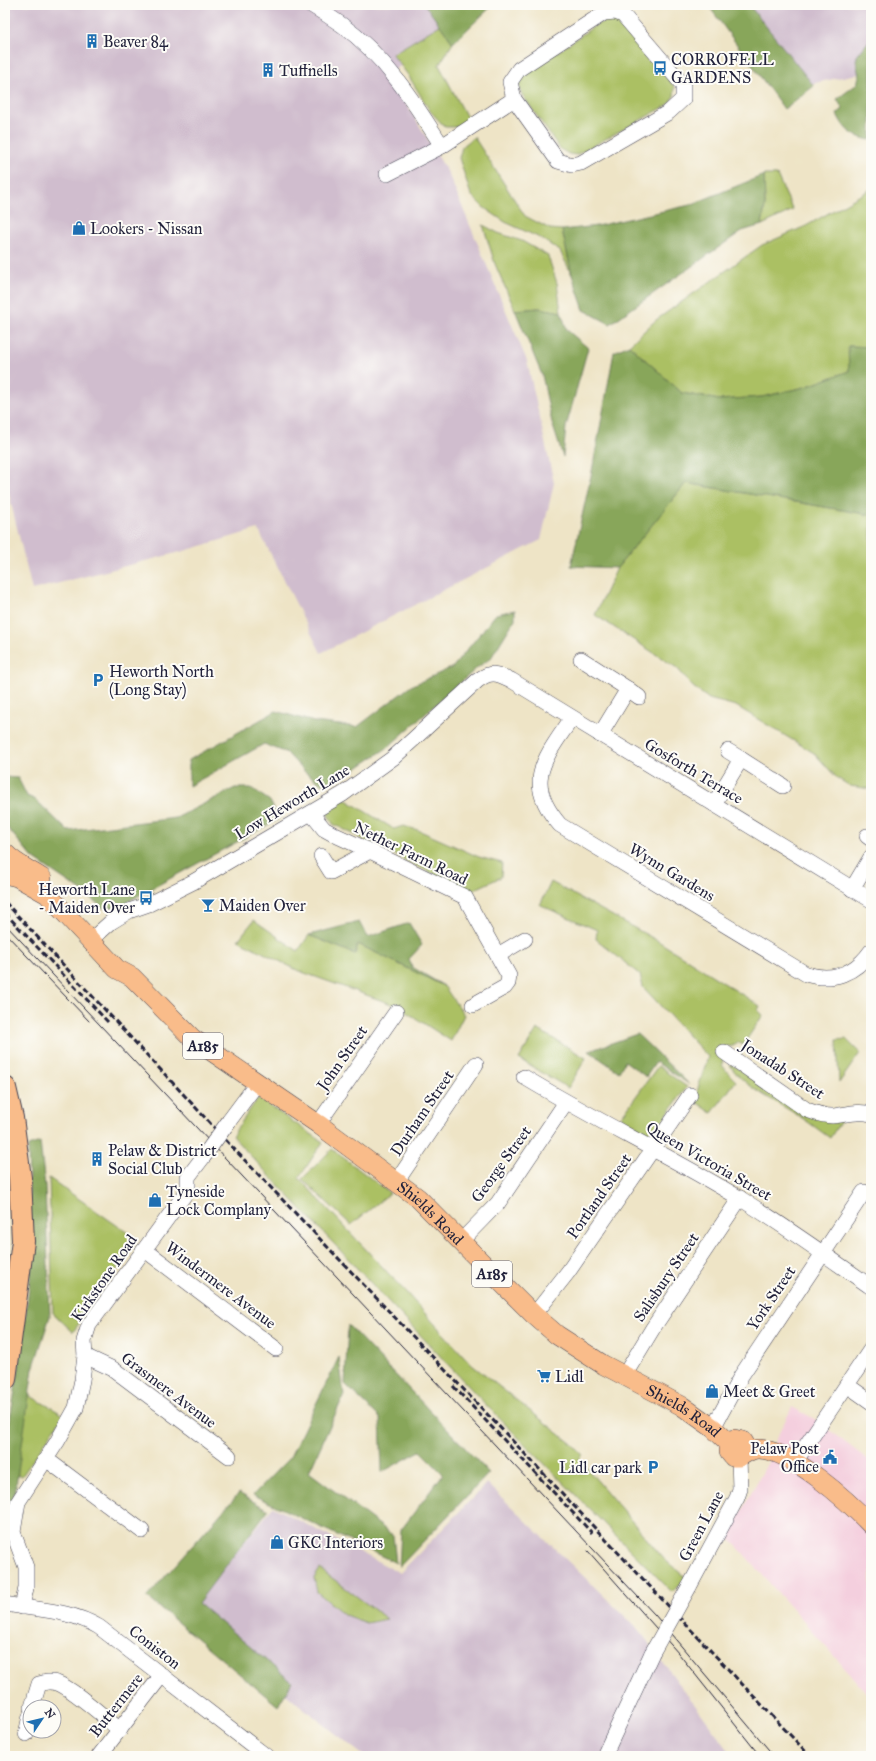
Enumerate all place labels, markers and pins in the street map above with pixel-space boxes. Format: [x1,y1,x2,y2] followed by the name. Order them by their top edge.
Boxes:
[103,32,169,51] place label: Beaver 84
[84,33,100,49] building icon: Beaver 84
[671,50,774,87] place label: CORROFELL GARDENS
[652,60,668,76] bus stop icon: CORROFELL GARDENS
[279,61,338,80] place label: Tuffnells
[260,62,276,78] building icon: Tuffnells
[90,219,203,238] place label: Lookers - Nissan
[71,220,87,236] shop icon: Lookers - Nissan
[109,662,214,700] place label: Heworth North (Long Stay)
[90,672,106,688] parking icon: Heworth North (Long Stay)
[38,880,135,917] place label: Heworth Lane - Maiden Over
[138,890,154,906] bus stop icon: Heworth Lane - Maiden Over
[219,896,306,915] place label: Maiden Over
[200,897,216,913] bar icon: Maiden Over
[108,1141,217,1178] place label: Pelaw & District Social Club
[89,1151,105,1167] building icon: Pelaw & District Social Club
[166,1182,271,1219] place label: Tyneside Lock Complany
[147,1192,163,1208] shop icon: Tyneside Lock Complany
[555,1367,584,1386] place label: Lidl
[536,1368,552,1384] supermarket icon: Lidl
[723,1382,816,1401] place label: Meet & Greet
[704,1383,720,1399] shop icon: Meet & Greet
[750,1439,819,1476] place label: Pelaw Post Office
[822,1449,838,1465] public building icon: Pelaw Post Office
[559,1458,643,1477] place label: Lidl car park
[645,1459,661,1475] parking icon: Lidl car park
[288,1533,383,1552] place label: GKC Interiors
[269,1534,285,1550] shop icon: GKC Interiors

